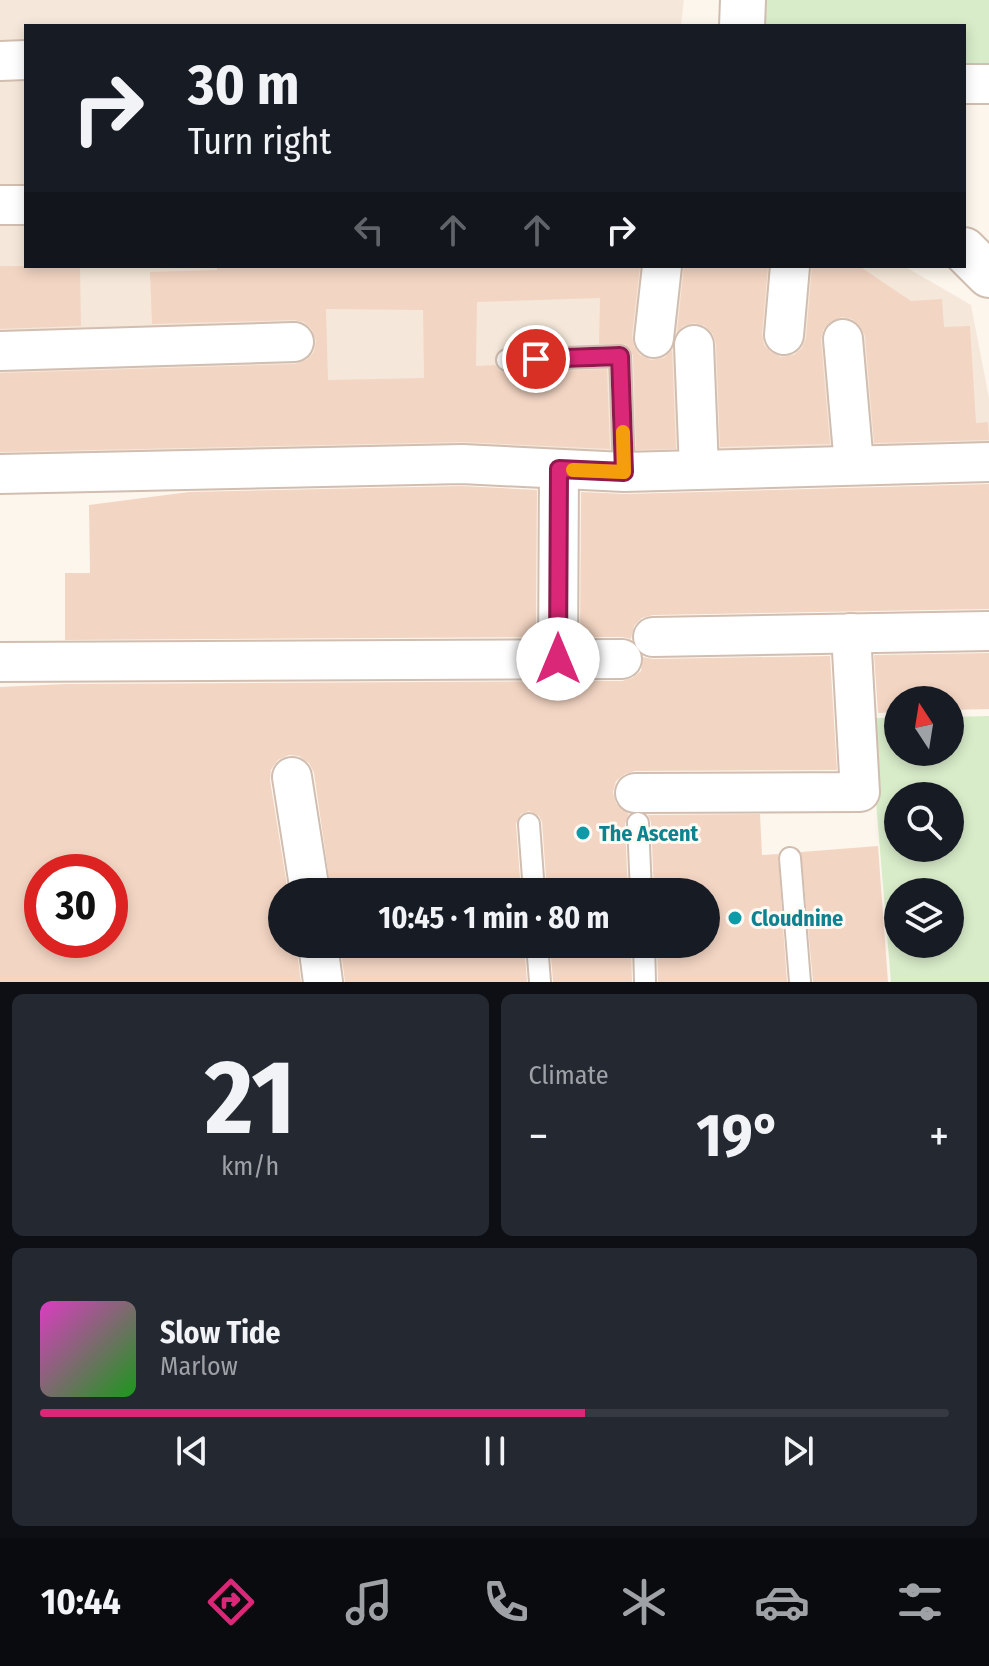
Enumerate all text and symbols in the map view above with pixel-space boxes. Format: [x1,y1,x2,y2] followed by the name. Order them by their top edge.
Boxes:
[188,52,299,119] text: 30 m
[56,56,160,160] icon: right
[188,120,331,164] text: Turn right
[347,208,391,252] icon: left
[431,208,475,252] icon: ahead
[515,208,559,252] icon: ahead
[599,208,643,252] icon: right
[502,325,570,393] pin
[514,337,558,381] icon: arrive
[516,617,600,701] position arrow
[884,686,964,766] north arrow
[884,686,964,958] map controls
[884,782,964,862] button: search
[599,820,698,847] place label: The Ascent
[574,824,592,842] marker: The Ascent
[24,854,128,958] speed limit sign: 30
[884,878,964,958] button: layers
[379,900,610,936] text: 10:45 · 1 min · 80 m
[751,905,843,932] place label: Cloudnine
[726,909,744,927] marker: Cloudnine
[205,1036,295,1161] text: 21
[529,1060,609,1091] text: Climate
[696,1100,781,1172] text: 19°
[529,1110,548,1163] text: −
[929,1110,949,1163] text: +
[221,1151,279,1182] text: km/h
[160,1315,281,1351] text: Slow Tide
[160,1351,238,1382] text: Marlow
[170,1429,214,1473] icon: previous
[473,1429,517,1473] icon: pause
[776,1429,820,1473] icon: next
[203,1574,259,1630] icon: directions
[341,1574,397,1630] icon: music
[478,1574,534,1630] icon: phone
[616,1574,672,1630] icon: climate
[754,1574,810,1630] icon: car
[892,1574,948,1630] icon: filters
[41,1580,121,1624] text: 10:44

